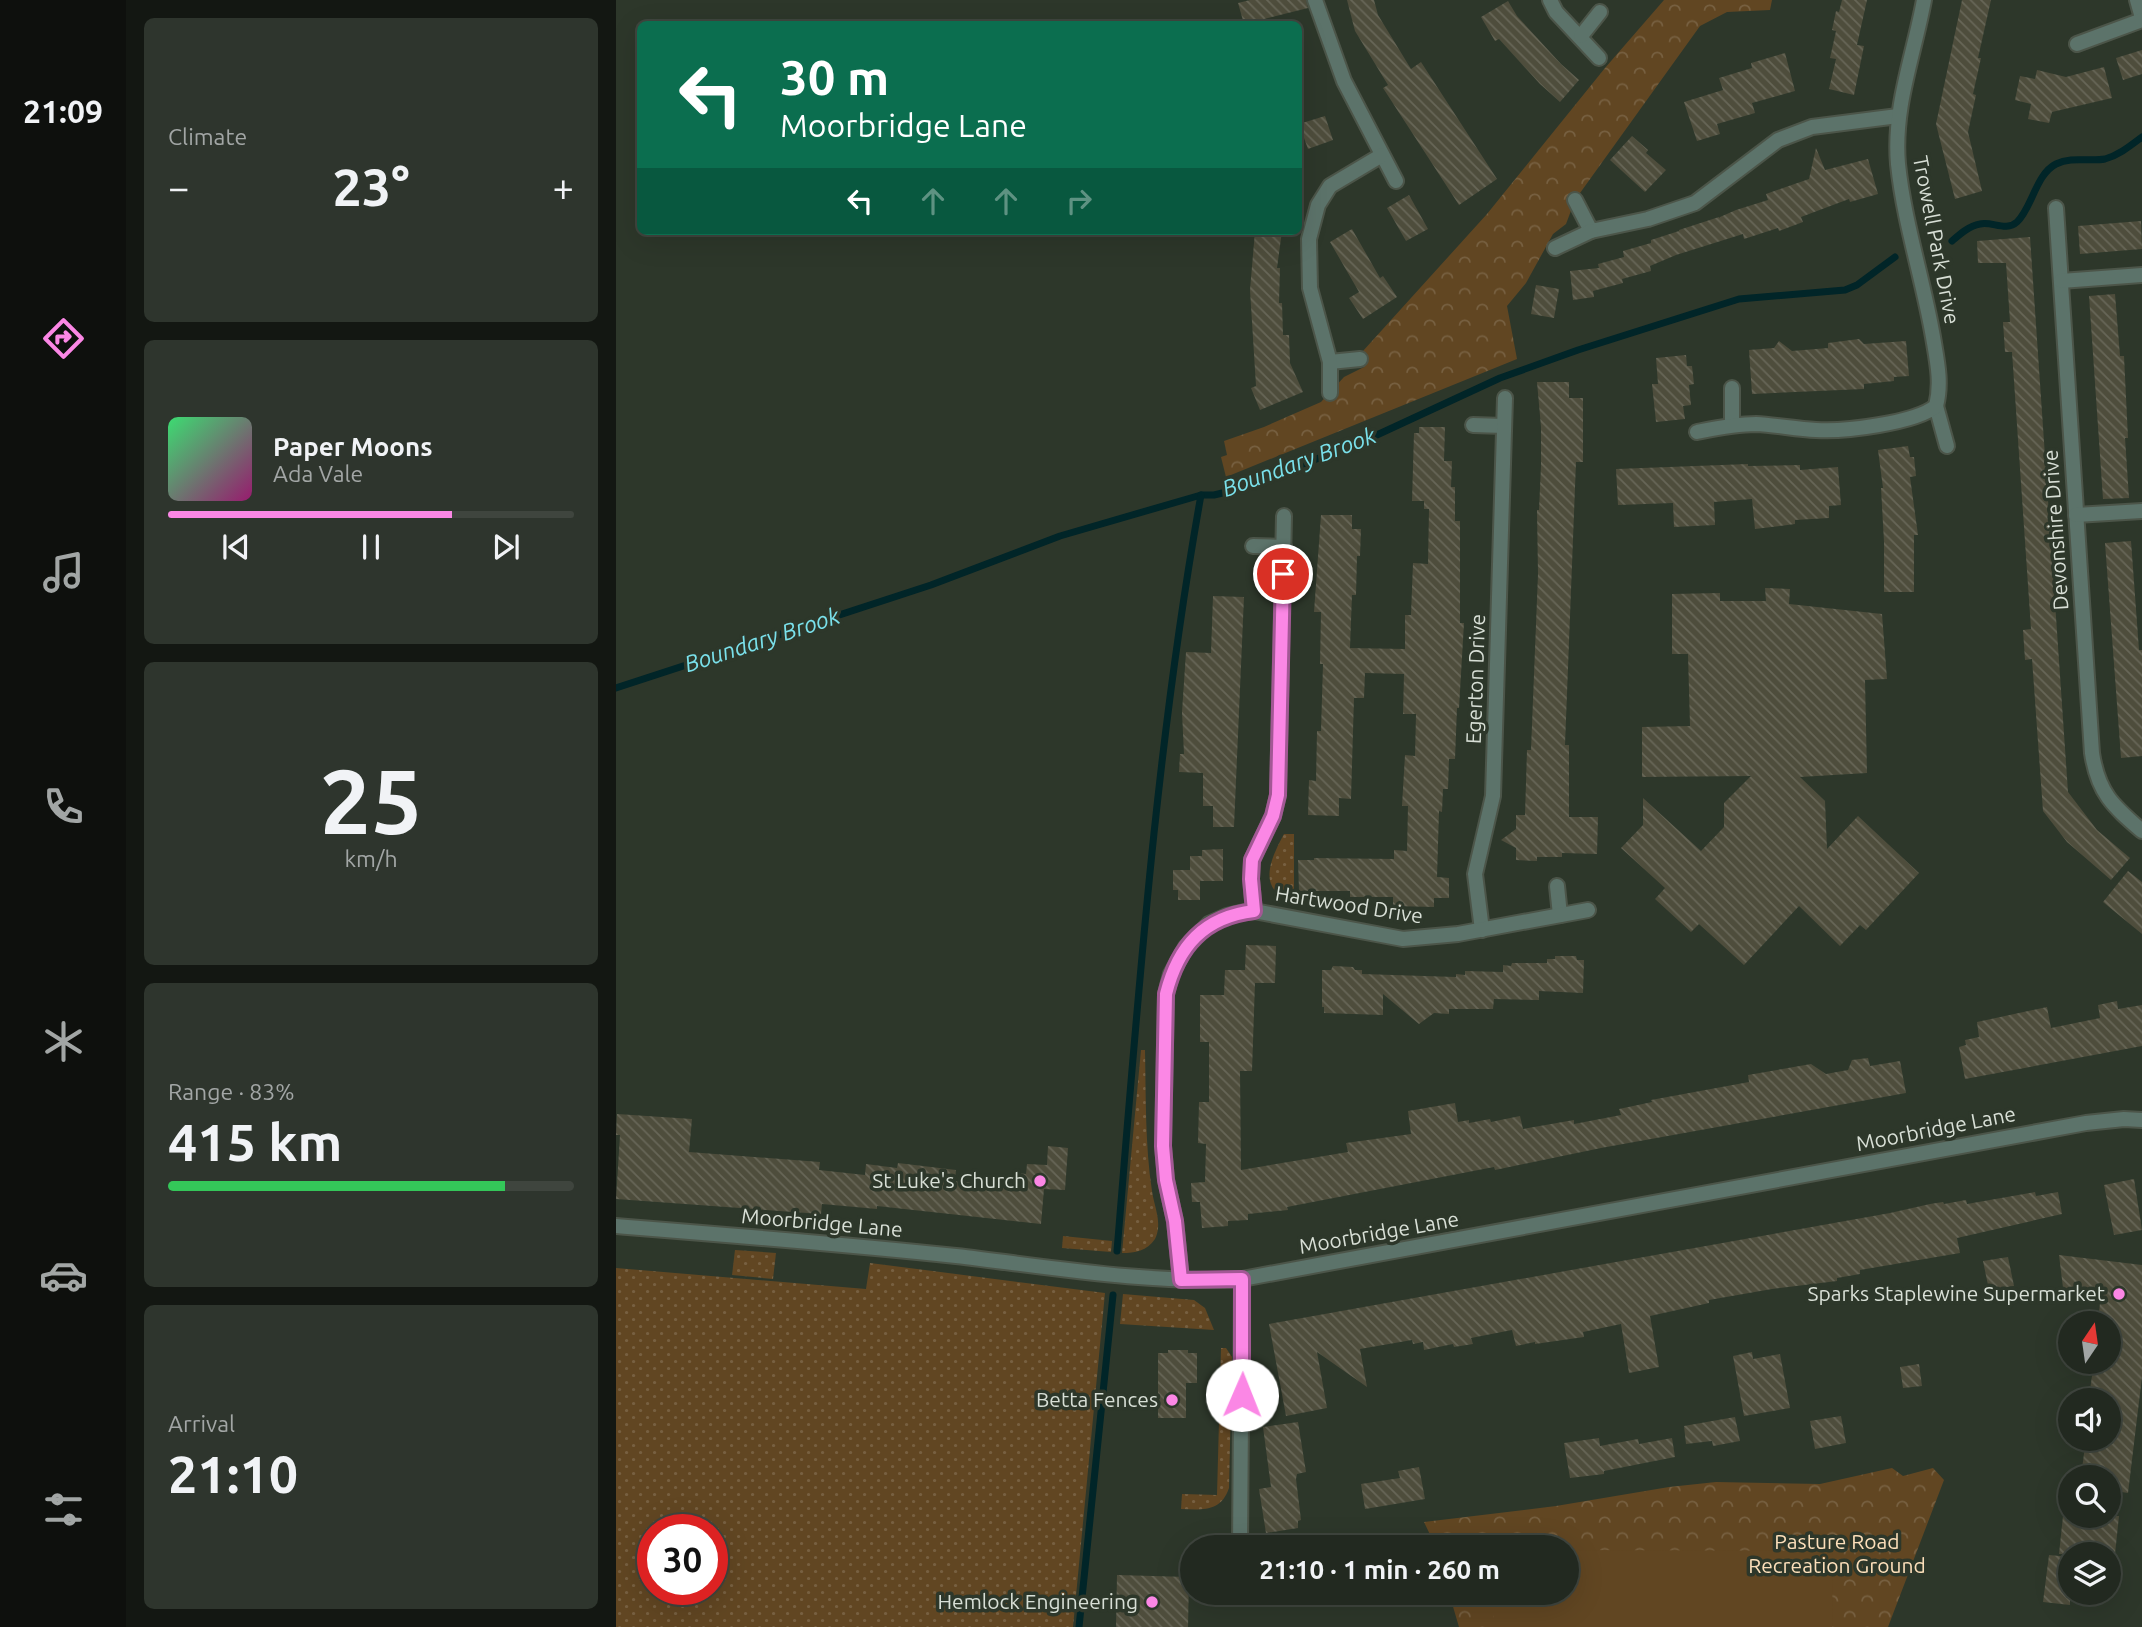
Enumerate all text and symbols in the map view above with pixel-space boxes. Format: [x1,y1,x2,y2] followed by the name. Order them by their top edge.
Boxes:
[665,49,756,140] icon: left
[780,49,889,104] text: 30 m
[23,93,103,129] text: 21:09
[780,107,1027,143] text: Moorbridge Lane
[168,124,247,149] text: Climate
[1909,154,1965,326] street label: Trowell Park Drive
[332,158,410,216] text: 23°
[168,166,189,208] text: −
[553,166,574,208] text: +
[841,182,879,220] icon: left
[914,182,952,220] icon: ahead
[987,182,1025,220] icon: ahead
[1060,182,1098,220] icon: right
[39,314,88,363] icon: directions
[1219,422,1379,501] water label: Boundary Brook
[273,432,432,461] text: Paper Moons
[2037,449,2073,611] street label: Devonshire Drive
[273,461,363,486] text: Ada Vale
[217,528,255,566] icon: previous
[352,528,390,566] icon: pause
[487,528,525,566] icon: next
[1253,544,1313,604] pin
[39,548,88,597] icon: music
[1264,555,1302,593] icon: arrive
[681,603,843,676] water label: Boundary Brook
[1461,614,1489,744] street label: Egerton Drive
[320,749,422,851] text: 25
[39,782,88,831] icon: phone
[344,846,398,871] text: km/h
[1274,880,1425,928] street label: Hartwood Drive
[39,1017,88,1066] icon: climate
[168,1079,295,1104] text: Range · 83%
[1854,1101,2018,1155] street label: Moorbridge Lane
[168,1113,342,1171] text: 415 km
[872,1168,1026,1192] place label: St Luke's Church
[1032,1173,1048,1189] marker: St Luke's Church
[740,1203,904,1241] street label: Moorbridge Lane
[1297,1206,1461,1258] street label: Moorbridge Lane
[39,1251,88,1300] icon: car
[1807,1281,2105,1305] place label: Sparks Staplewine Supermarket
[2111,1286,2127,1302] marker: Sparks Staplewine Supermarket
[2058,1311,2121,1374] north arrow
[2058,1311,2121,1605] map controls
[1205,1358,1279,1432] position arrow
[1036,1387,1158,1411] place label: Betta Fences
[2058,1388,2121,1451] button: sound
[1164,1392,1180,1408] marker: Betta Fences
[168,1411,235,1436] text: Arrival
[168,1445,298,1503] text: 21:10
[2058,1465,2121,1528] button: search
[39,1485,88,1534] icon: filters
[637,1514,728,1605] speed limit sign: 30
[1748,1529,1926,1577] park label: Pasture Road Recreation Ground
[2058,1542,2121,1605] button: layers
[1259,1555,1500,1584] text: 21:10 · 1 min · 260 m
[937,1589,1138,1613] place label: Hemlock Engineering
[1144,1594,1160,1610] marker: Hemlock Engineering

